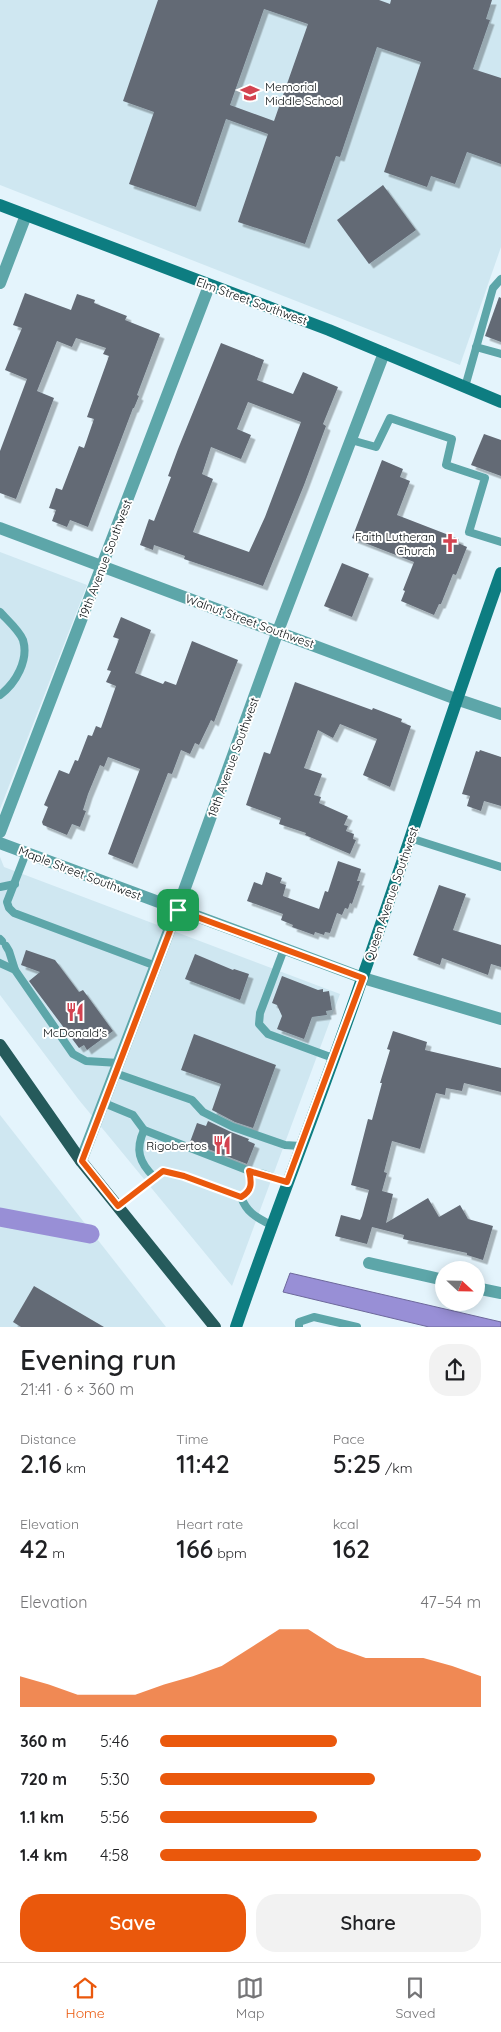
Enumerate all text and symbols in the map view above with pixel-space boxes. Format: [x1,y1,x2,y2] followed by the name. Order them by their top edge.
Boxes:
[265,79,342,108] place label: Memorial Middle School
[239,82,261,104] school or university icon: Memorial Middle School
[194,274,310,328] street label: Elm Street Southwest
[75,497,135,621] street label: 19th Avenue Southwest
[355,529,435,558] place label: Faith Lutheran Church
[439,532,461,554] church icon: Faith Lutheran Church
[184,591,316,651] street label: Walnut Street Southwest
[204,695,262,819] street label: 18th Avenue Southwest
[361,825,421,963] street label: Queen Avenue Southwest
[16,843,144,903] street label: Maple Street Southwest
[157,889,199,931] pin
[164,896,192,924] icon: arrive
[64,1001,86,1023] restaurant icon: McDonald's
[43,1025,107,1040] place label: McDonald's
[211,1134,233,1156] restaurant icon: Rigobertos
[146,1138,207,1153] place label: Rigobertos
[435,1261,485,1311] north arrow
[435,1261,485,1311] map controls
[20,1342,177,1377] text: Evening run
[429,1344,481,1396] button: share
[20,1379,134,1399] text: 21:41 · 6 × 360 m
[20,1430,76,1448] text: Distance
[176,1430,208,1448] text: Time
[333,1430,365,1448] text: Pace
[20,1448,62,1479] text: 2.16
[176,1448,230,1479] text: 11:42
[333,1448,381,1479] text: 5:25
[62,1459,86,1477] text: km
[381,1459,413,1477] text: /km
[20,1515,79,1533] text: Elevation
[176,1515,243,1533] text: Heart rate
[333,1515,359,1533] text: kcal
[20,1533,48,1564] text: 42
[176,1533,213,1564] text: 166
[333,1533,370,1564] text: 162
[48,1544,65,1562] text: m
[213,1544,247,1562] text: bpm
[20,1592,87,1612] text: Elevation
[421,1592,481,1612] text: 47–54 m
[20,1731,67,1751] text: 360 m
[100,1731,129,1751] text: 5:46
[20,1769,67,1789] text: 720 m
[100,1769,130,1789] text: 5:30
[20,1807,64,1827] text: 1.1 km
[100,1807,129,1827] text: 5:56
[20,1845,67,1865] text: 1.4 km
[100,1845,129,1865] text: 4:58
[20,1894,246,1952] button: Save
[256,1894,481,1952] button: Share
[66,1974,105,2022] tab: Home
[236,1974,264,2022] tab: Map
[396,1974,435,2022] tab: Saved

